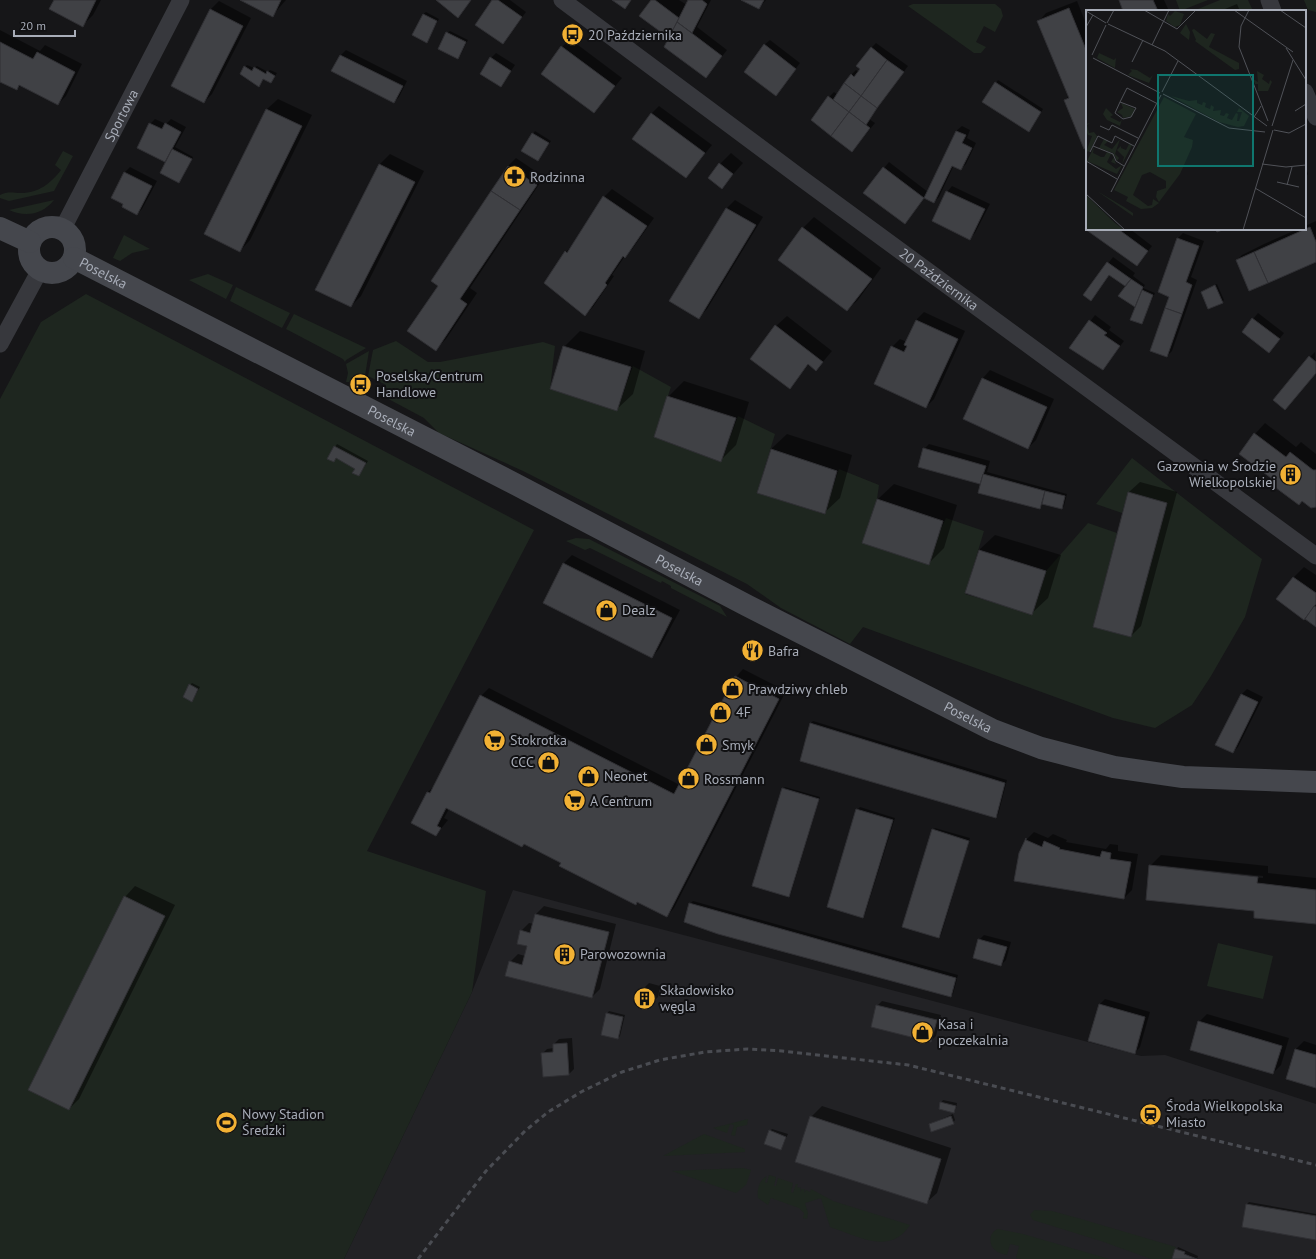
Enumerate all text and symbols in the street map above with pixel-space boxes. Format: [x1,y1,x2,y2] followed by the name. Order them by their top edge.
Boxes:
[1086,10,1306,230] inset map
[14,12,75,38] scale bar
[20,18,46,33] text: 20 m
[560,22,586,48] bus stop icon: 20 Października
[588,26,682,44] place label: 20 Października
[100,86,142,145] street label: Sportowa
[502,164,528,190] pharmacy icon: Rodzinna
[530,168,585,186] place label: Rodzinna
[896,244,982,314] street label: 20 Października
[76,253,130,293] street label: Poselska
[376,367,483,401] place label: Poselska/Centrum Handlowe
[347,371,373,397] bus stop icon: Poselska/Centrum Handlowe
[365,401,419,441] street label: Poselska
[1157,457,1276,491] place label: Gazownia w Środzie Wielkopolskiej
[1278,461,1304,487] building icon: Gazownia w Środzie Wielkopolskiej
[652,550,706,590] street label: Poselska
[594,597,620,623] shop icon: Dealz
[622,601,656,619] place label: Dealz
[739,638,765,664] restaurant icon: Bafra
[768,642,799,660] place label: Bafra
[720,676,746,702] shop icon: Prawdziwy chleb
[748,680,848,698] place label: Prawdziwy chleb
[941,698,995,737] street label: Poselska
[708,699,734,725] shop icon: 4F
[736,703,751,721] place label: 4F
[481,727,507,753] supermarket icon: Stokrotka
[510,731,567,749] place label: Stokrotka
[693,732,719,758] shop icon: Smyk
[722,736,754,754] place label: Smyk
[536,749,562,775] shop icon: CCC
[511,753,534,771] place label: CCC
[576,763,602,789] shop icon: Neonet
[675,766,701,792] shop icon: Rossmann
[604,767,648,785] place label: Neonet
[704,770,765,788] place label: Rossmann
[561,788,587,814] supermarket icon: A Centrum
[590,792,652,810] place label: A Centrum
[551,941,577,967] building icon: Parowozownia
[580,945,666,963] place label: Parowozownia
[660,981,734,1015] place label: Składowisko węgla
[632,985,658,1011] building icon: Składowisko węgla
[938,1015,1008,1049] place label: Kasa i poczekalnia
[909,1019,935,1045] shop icon: Kasa i poczekalnia
[1166,1097,1283,1131] place label: Środa Wielkopolska Miasto
[1138,1101,1164,1127] station icon: Środa Wielkopolska Miasto
[242,1105,324,1139] place label: Nowy Stadion Średzki
[214,1109,240,1135] sports icon: Nowy Stadion Średzki

